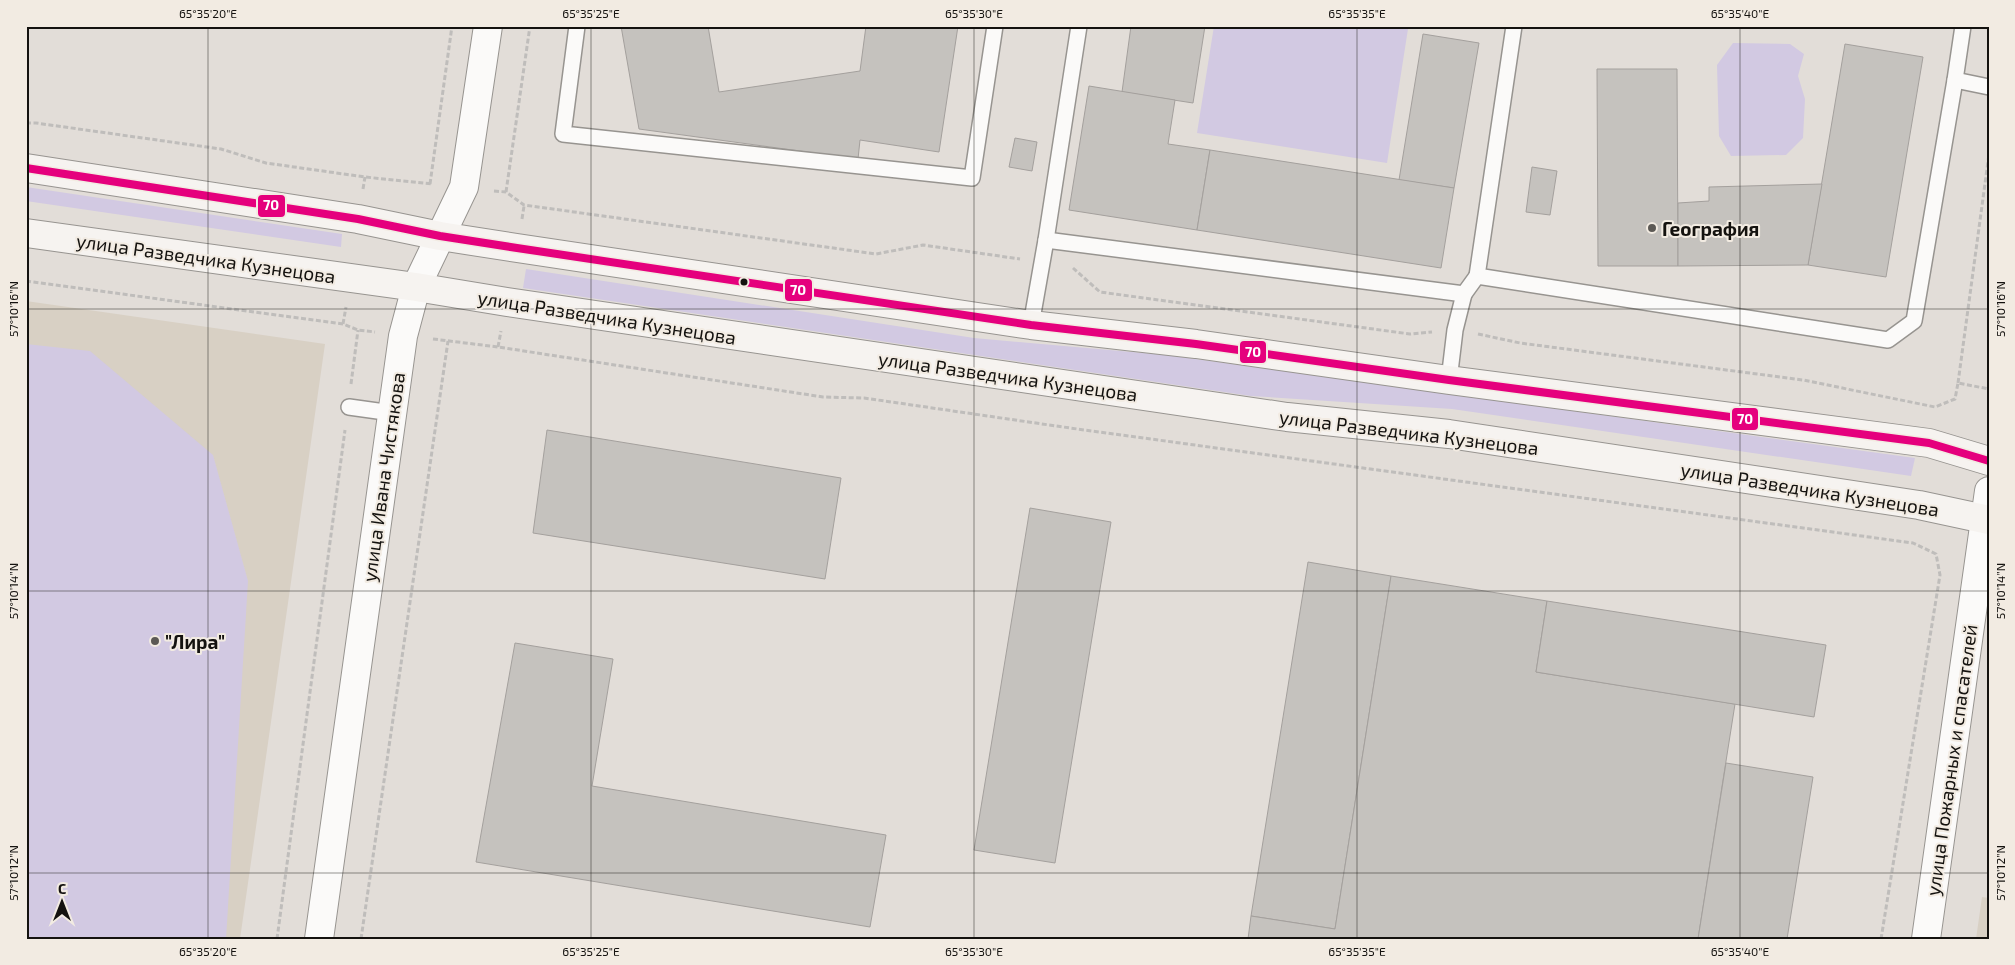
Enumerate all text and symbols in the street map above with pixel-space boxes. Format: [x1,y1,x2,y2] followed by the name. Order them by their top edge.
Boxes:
[179,6,237,20] text: 65°35'20"E
[562,6,620,20] text: 65°35'25"E
[945,6,1003,20] text: 65°35'30"E
[1328,6,1386,20] text: 65°35'35"E
[1711,6,1770,20] text: 65°35'40"E
[257,194,286,218] line badge: 70
[263,196,279,213] text: 70
[1662,217,1759,240] place label: География
[1646,222,1658,234] marker: География
[75,228,337,289] street label: улица Разведчика Кузнецова
[739,277,749,287] unlabelled marker
[784,278,813,302] line badge: 70
[6,281,20,337] text: 57°10'16"N
[790,281,806,298] text: 70
[1993,281,2007,337] text: 57°10'16"N
[476,285,738,350] street label: улица Разведчика Кузнецова
[1239,340,1267,364] line badge: 70
[1245,343,1261,360] text: 70
[877,346,1139,407] street label: улица Разведчика Кузнецова
[357,371,410,583] street label: улица Ивана Чистякова
[1278,405,1540,460] street label: улица Разведчика Кузнецова
[1731,407,1759,431] line badge: 70
[1737,410,1753,427] text: 70
[1679,457,1941,522] street label: улица Разведчика Кузнецова
[6,563,20,619] text: 57°10'14"N
[1993,563,2007,619] text: 57°10'14"N
[1921,623,1982,897] street label: улица Пожарных и спасателей
[165,630,225,653] place label: "Лира"
[149,635,161,647] marker: "Лира"
[6,845,20,901] text: 57°10'12"N
[1993,845,2007,901] text: 57°10'12"N
[38,878,88,928] north arrow
[58,880,66,897] text: С
[179,944,237,958] text: 65°35'20"E
[562,944,620,958] text: 65°35'25"E
[945,944,1003,958] text: 65°35'30"E
[1328,944,1386,958] text: 65°35'35"E
[1711,944,1770,958] text: 65°35'40"E

